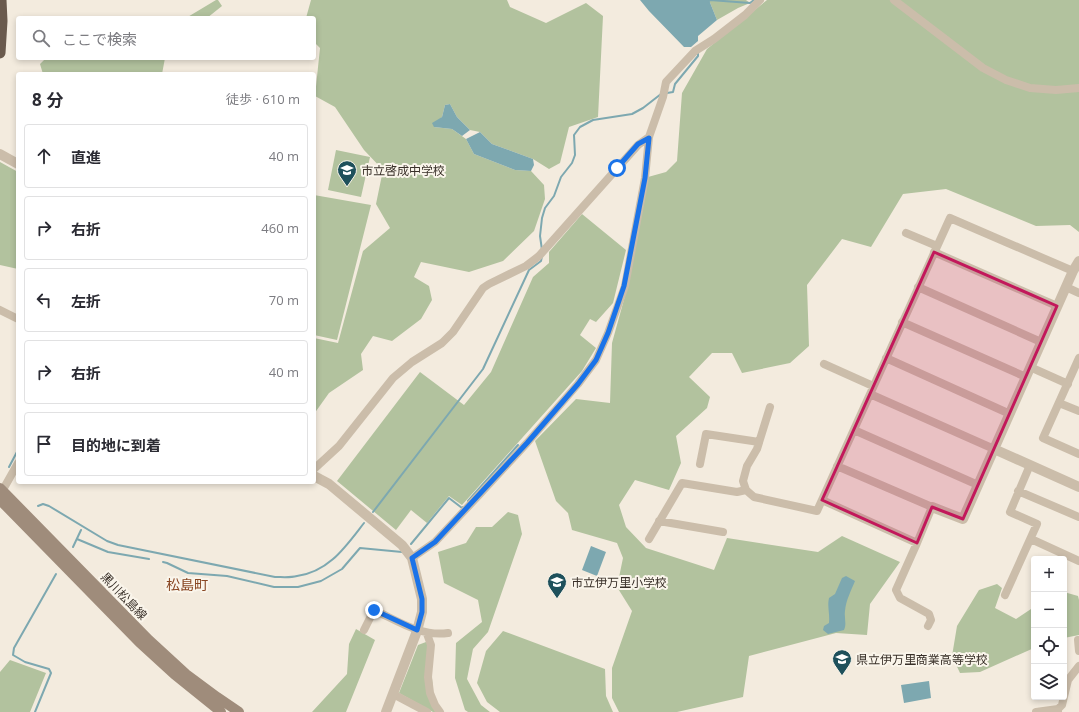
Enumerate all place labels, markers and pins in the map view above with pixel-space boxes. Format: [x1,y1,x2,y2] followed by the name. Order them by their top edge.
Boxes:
[336,159,358,187] school or university icon: 市立啓成中学校
[361,162,445,179] place label: 市立啓成中学校
[546,571,568,599] school or university icon: 市立伊万里小学校
[571,574,667,591] place label: 市立伊万里小学校
[831,648,853,676] school or university icon: 県立伊万里商業高等学校
[856,651,988,668] place label: 県立伊万里商業高等学校

